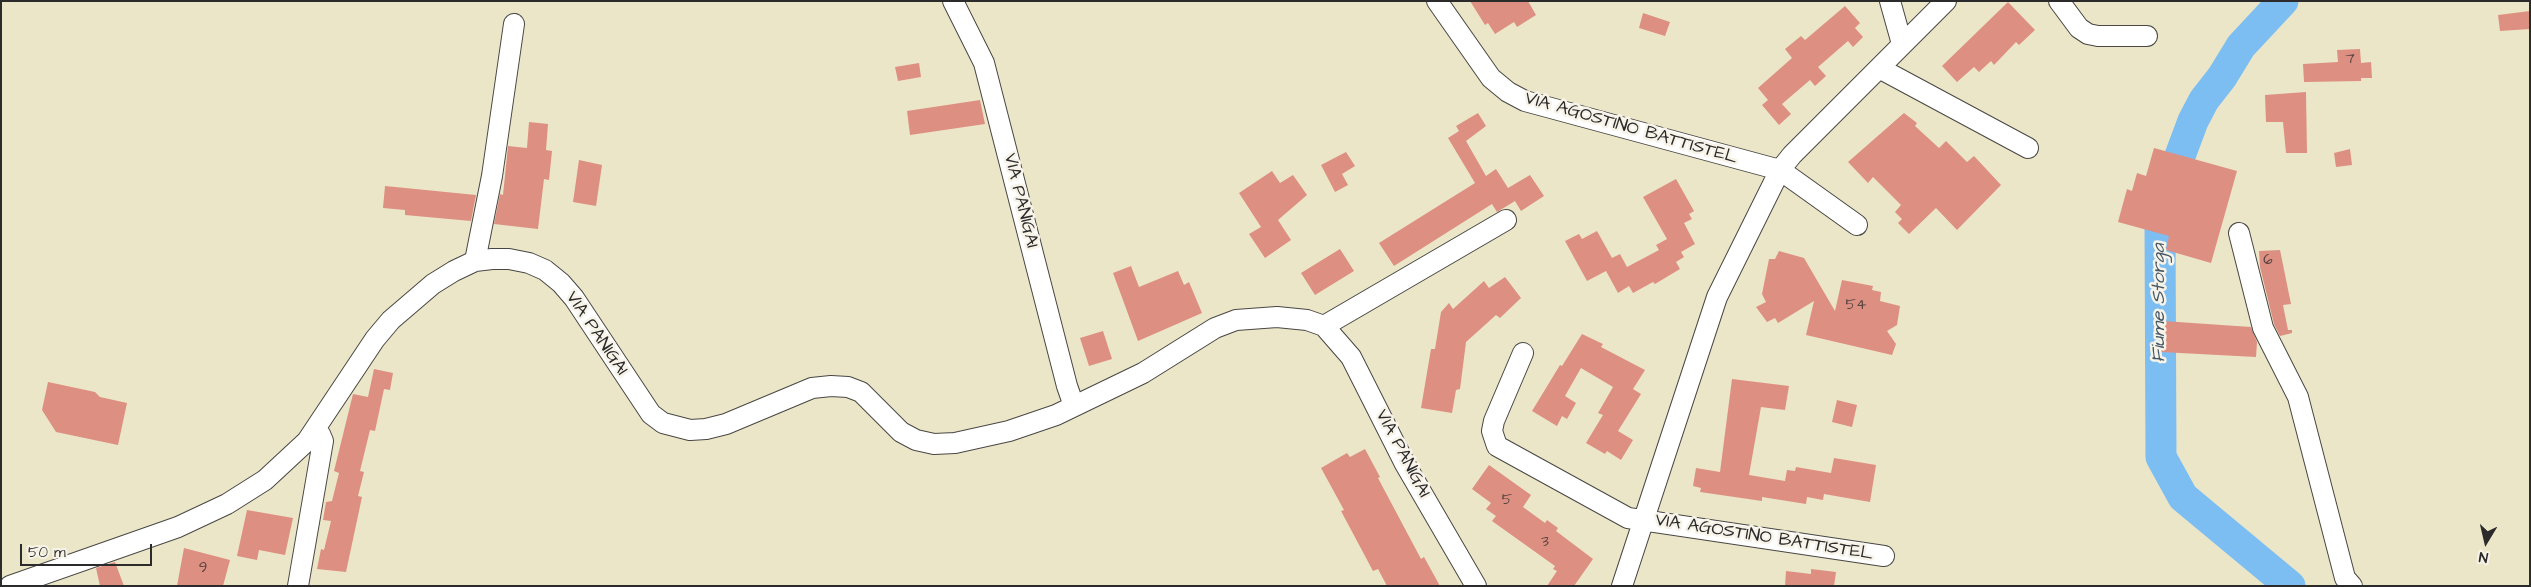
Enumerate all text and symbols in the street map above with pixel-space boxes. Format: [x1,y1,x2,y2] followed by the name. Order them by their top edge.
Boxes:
[2345,51,2355,69] house number: 7
[1522,88,1740,170] street label: VIA AGOSTINO BATTISTEL
[998,152,1042,250] street label: VIA PANIGAI
[2149,244,2171,362] water label: Fiume Storga
[2263,252,2273,270] house number: 6
[560,288,632,380] street label: VIA PANIGAI
[1846,297,1866,315] house number: 54
[1370,406,1434,502] street label: VIA PANIGAI
[1502,492,1512,510] house number: 5
[1654,510,1874,566] street label: VIA AGOSTINO BATTISTEL
[2461,517,2511,567] north arrow
[22,534,155,566] scale bar
[1541,534,1549,552] house number: 3
[28,542,66,563] text: 50 m
[2478,546,2490,567] text: N
[199,560,207,578] house number: 9

